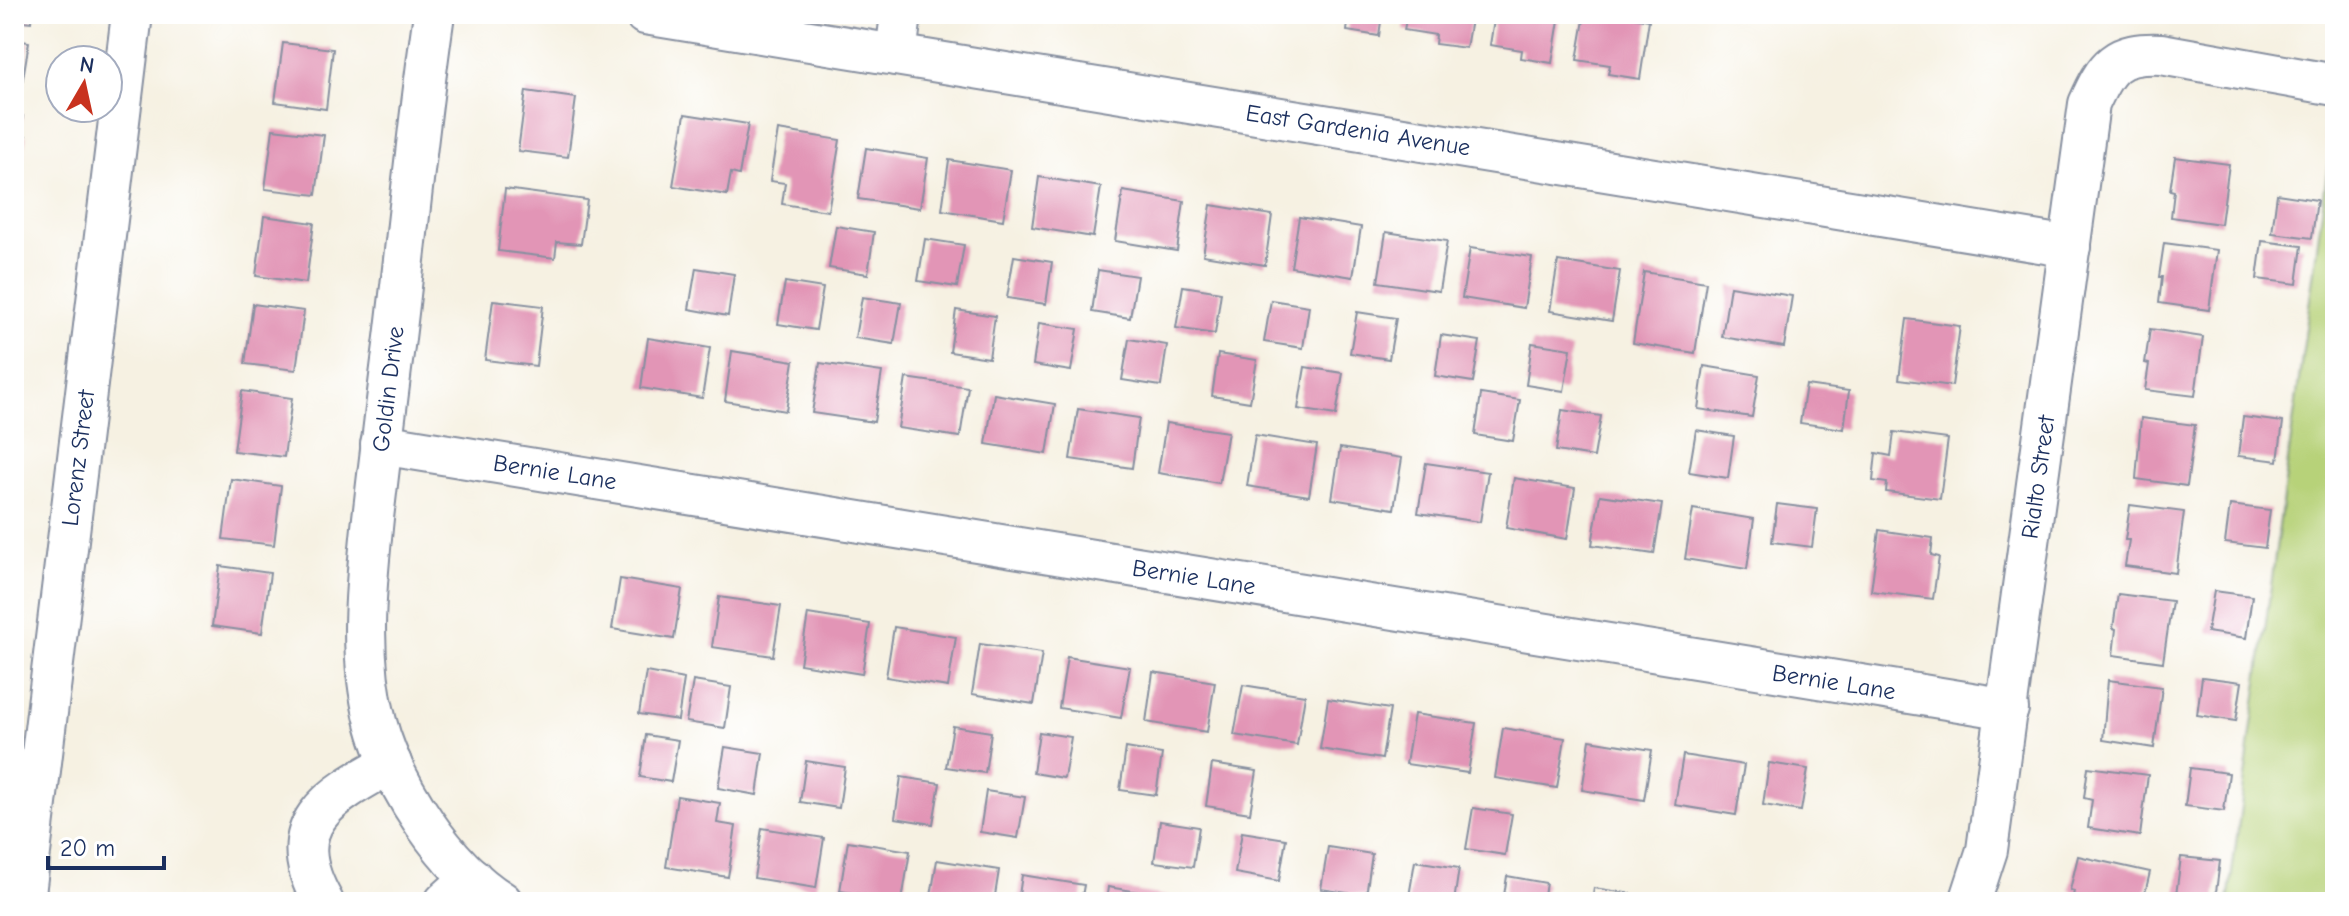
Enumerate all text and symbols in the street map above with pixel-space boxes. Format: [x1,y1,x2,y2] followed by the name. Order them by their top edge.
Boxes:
[44,44,124,124] north arrow
[78,51,96,79] text: N
[1244,98,1472,162] street label: East Gardenia Avenue
[366,325,410,453] street label: Goldin Drive
[56,387,100,528] street label: Lorenz Street
[2015,412,2061,541] street label: Rialto Street
[491,448,619,496] street label: Bernie Lane
[1130,553,1258,601] street label: Bernie Lane
[1770,658,1898,706] street label: Bernie Lane
[48,820,164,870] scale bar
[60,834,115,862] text: 20 m

